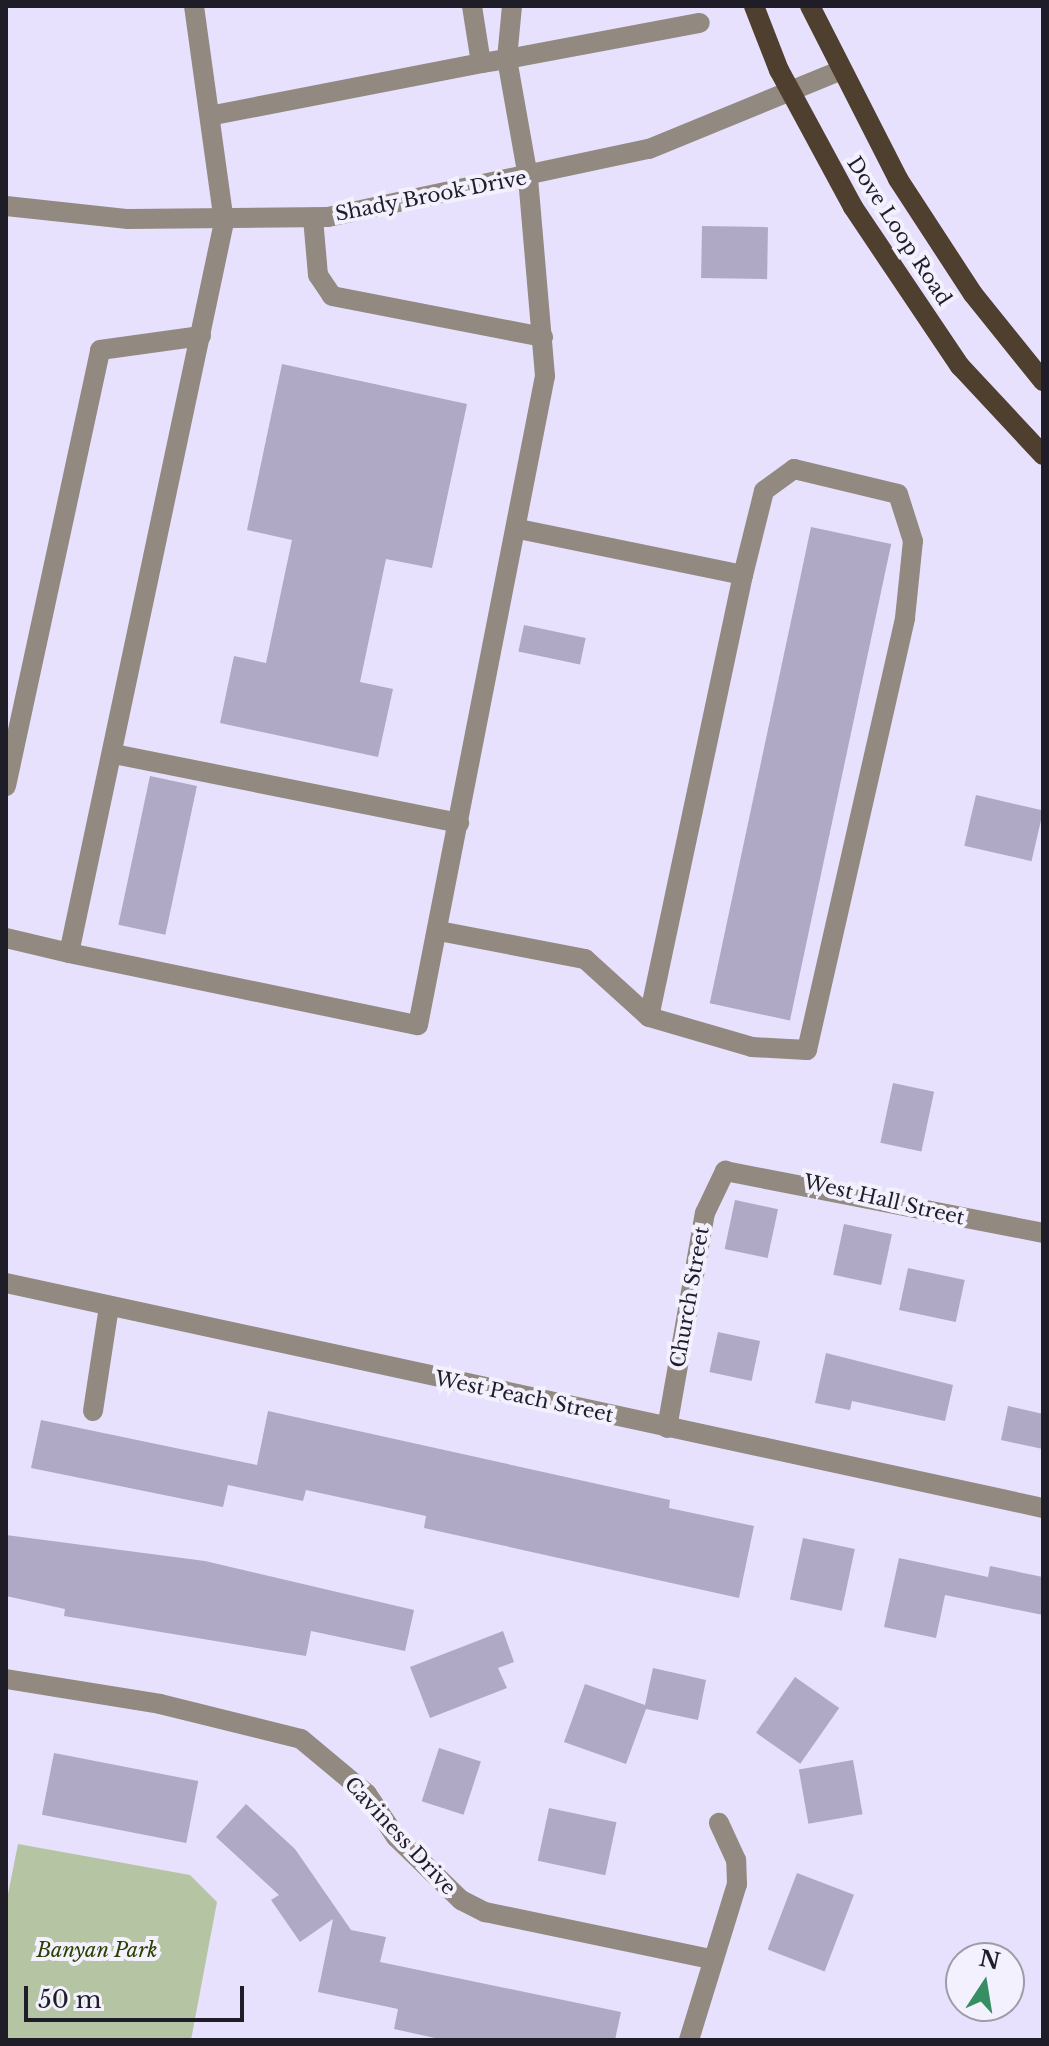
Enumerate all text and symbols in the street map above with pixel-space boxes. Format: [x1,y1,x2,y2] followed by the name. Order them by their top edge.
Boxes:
[842,152,956,310] street label: Dove Loop Road
[333,166,529,226] street label: Shady Brook Drive
[801,1170,967,1230] street label: West Hall Street
[666,1225,714,1369] street label: Church Street
[433,1366,615,1428] street label: West Peach Street
[339,1772,461,1900] street label: Caviness Drive
[36,1938,158,1962] park label: Banyan Park
[945,1942,1025,2022] north arrow
[977,1945,1003,1975] text: N
[28,1970,248,2020] scale bar
[38,1985,101,2014] text: 50 m

